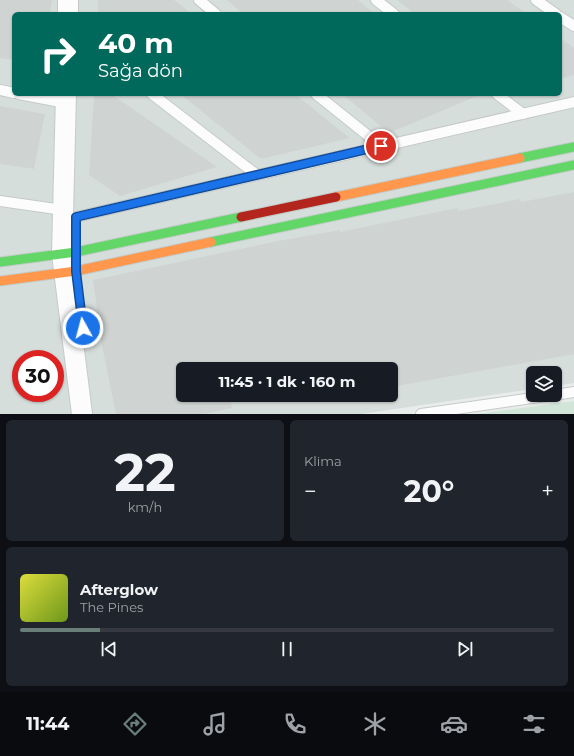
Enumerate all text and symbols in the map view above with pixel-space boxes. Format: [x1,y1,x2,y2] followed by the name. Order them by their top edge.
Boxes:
[98,26,174,60] text: 40 m
[32,28,84,80] icon: right
[98,60,183,82] text: Sağa dön
[364,129,398,163] pin
[370,135,392,157] icon: arrive
[62,307,104,349] position arrow
[12,350,64,402] speed limit sign: 30
[526,366,562,402] map controls
[526,366,562,402] button: layers
[219,372,355,391] text: 11:45 · 1 dk · 160 m
[114,441,176,504] text: 22
[304,453,342,469] text: Klima
[404,473,454,510] text: 20°
[304,478,317,505] text: −
[541,478,554,505] text: +
[128,499,162,515] text: km/h
[80,580,158,599] text: Afterglow
[80,599,143,615] text: The Pines
[98,638,120,660] icon: previous
[276,638,298,660] icon: pause
[454,638,476,660] icon: next
[121,710,149,738] icon: directions
[201,710,229,738] icon: music
[281,710,309,738] icon: phone
[361,710,389,738] icon: climate
[440,710,468,738] icon: car
[520,710,548,738] icon: filters
[26,713,70,735] text: 11:44

